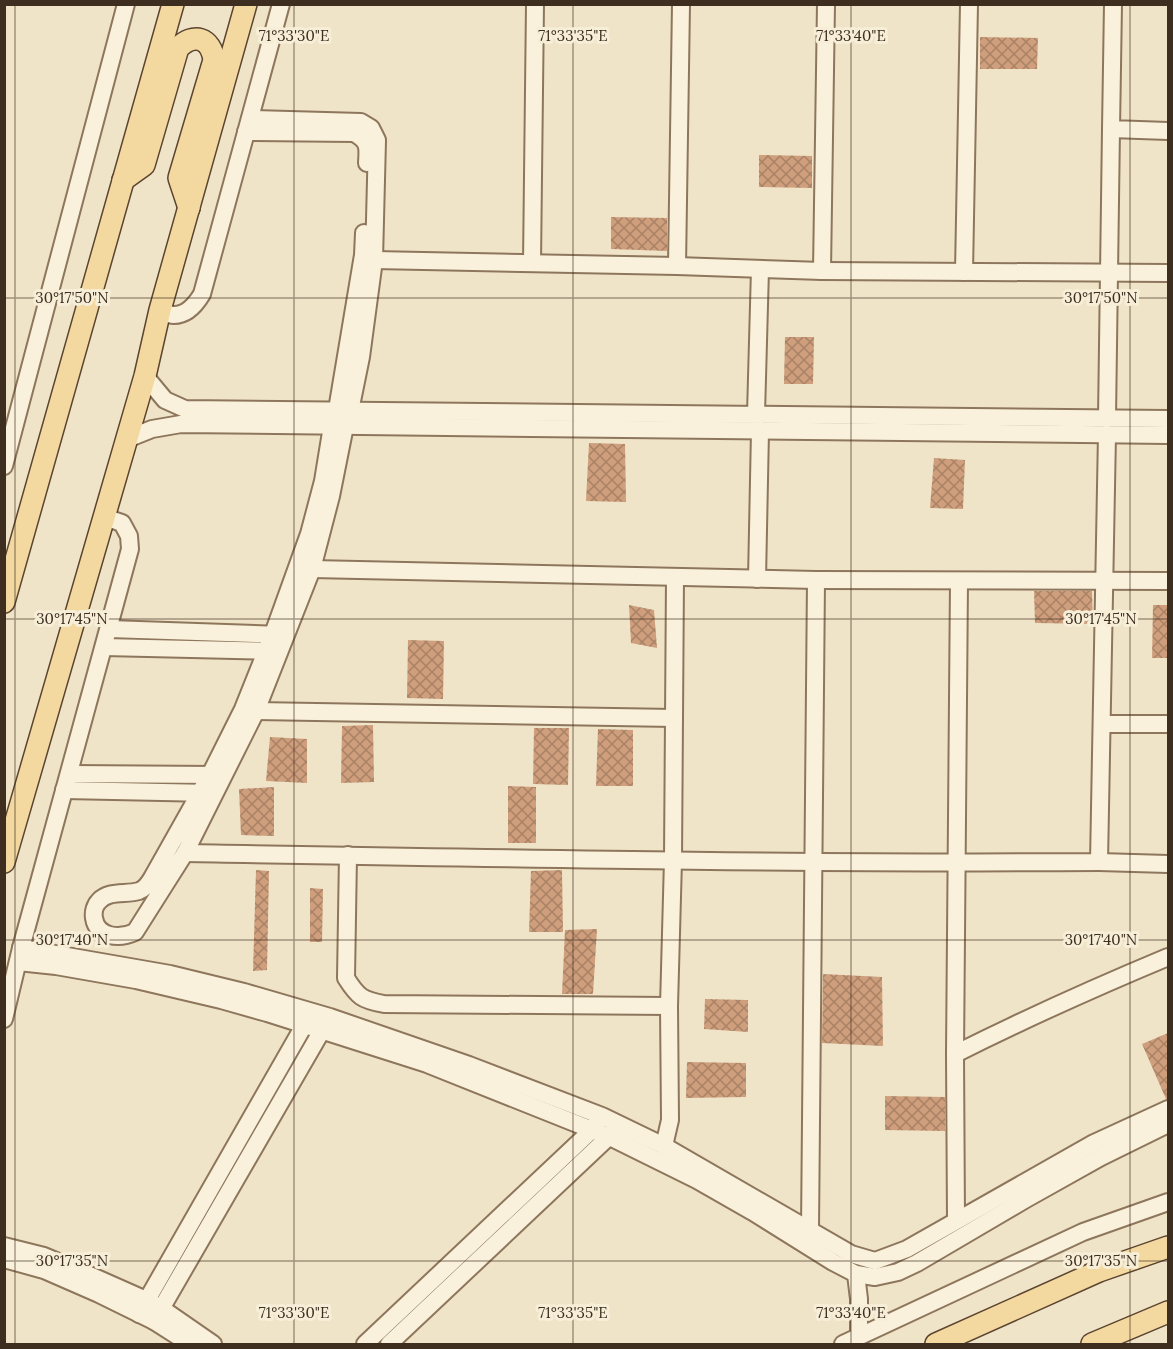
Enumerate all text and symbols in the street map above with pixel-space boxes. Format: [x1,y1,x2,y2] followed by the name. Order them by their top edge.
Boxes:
[259,26,329,45] text: 71°33'30"E
[538,26,608,45] text: 71°33'35"E
[816,26,886,45] text: 71°33'40"E
[35,288,109,307] text: 30°17'50"N
[1064,288,1138,307] text: 30°17'50"N
[36,609,108,628] text: 30°17'45"N
[1065,609,1137,628] text: 30°17'45"N
[36,930,108,949] text: 30°17'40"N
[1065,930,1137,949] text: 30°17'40"N
[36,1251,108,1270] text: 30°17'35"N
[1065,1251,1137,1270] text: 30°17'35"N
[259,1303,329,1322] text: 71°33'30"E
[538,1303,608,1322] text: 71°33'35"E
[816,1303,886,1322] text: 71°33'40"E

